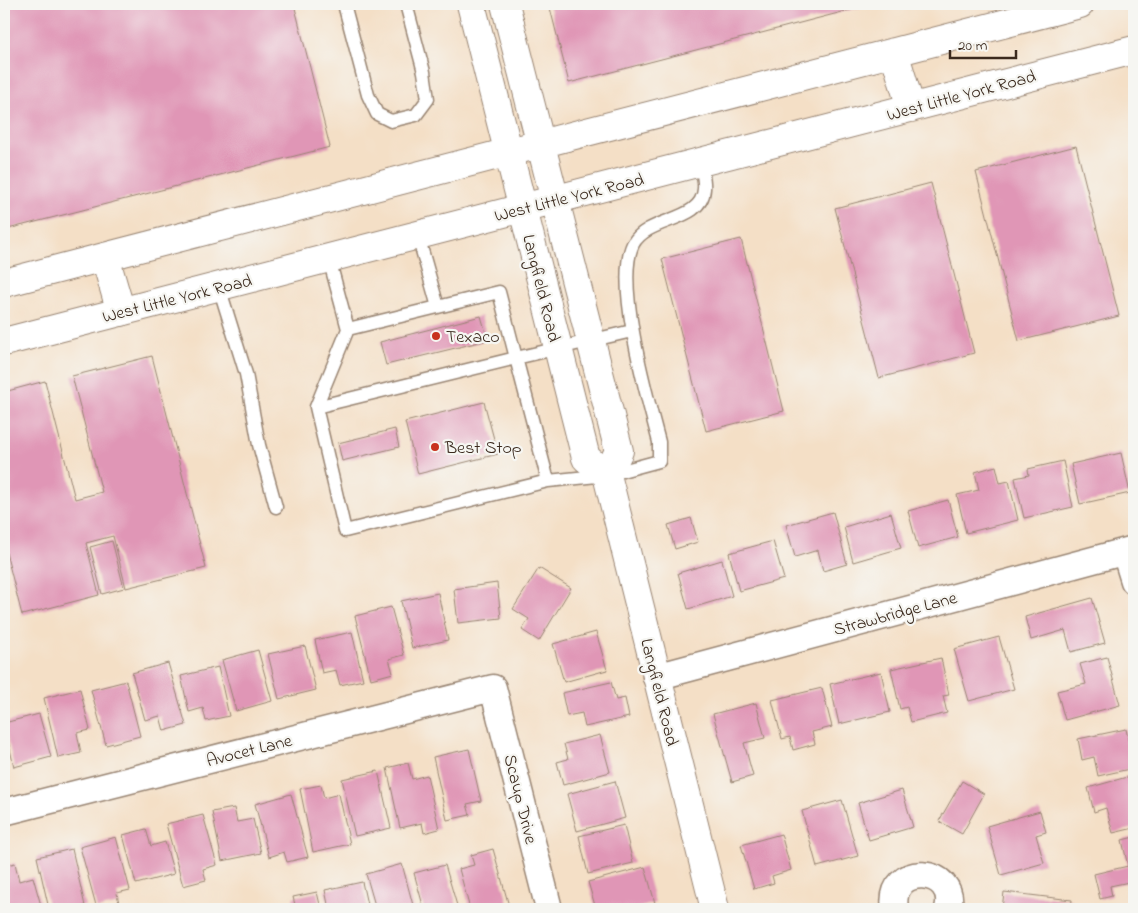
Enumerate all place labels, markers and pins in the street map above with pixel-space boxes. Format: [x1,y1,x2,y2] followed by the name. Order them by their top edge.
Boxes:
[446,325,500,351] place label: Texaco
[430,330,442,342] marker: Texaco
[444,436,522,462] place label: Best Stop
[429,441,441,453] marker: Best Stop

